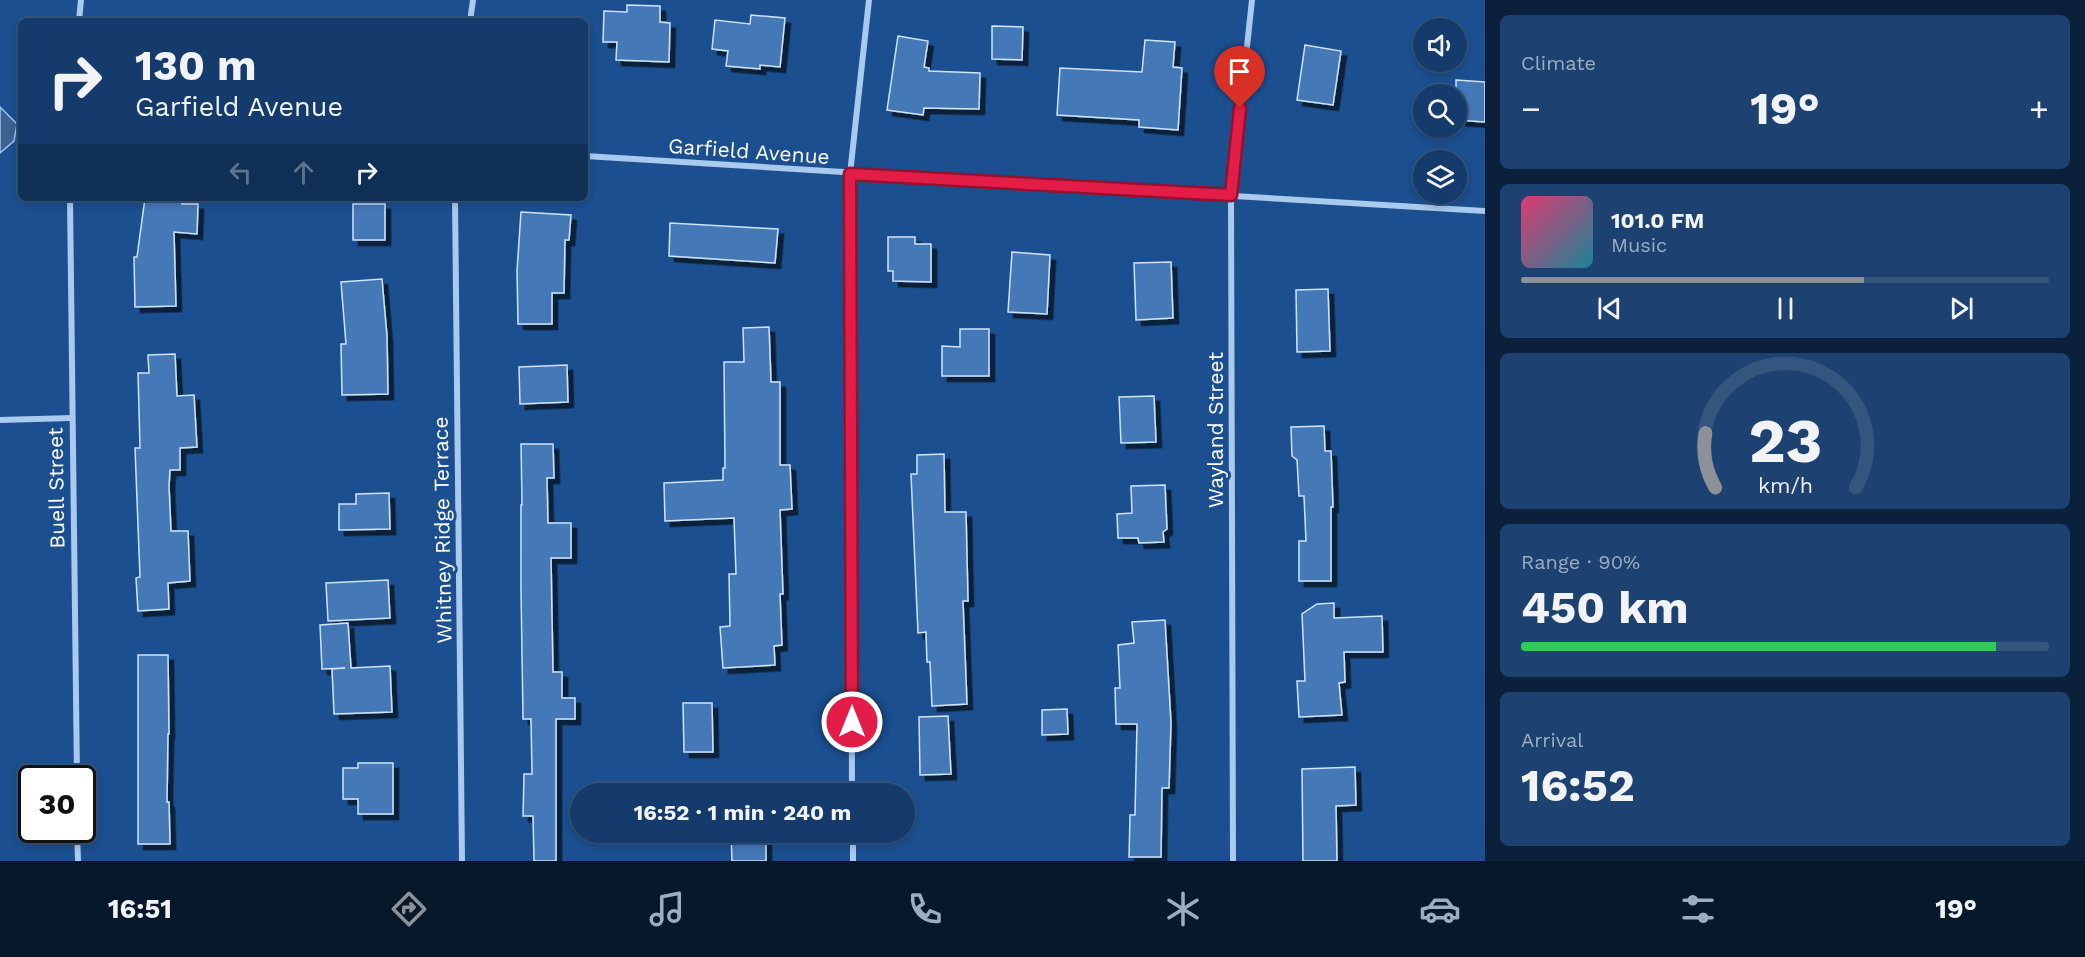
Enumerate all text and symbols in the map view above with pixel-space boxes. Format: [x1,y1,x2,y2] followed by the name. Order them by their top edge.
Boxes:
[1413,18,1467,204] map controls
[1413,18,1467,72] button: sound
[135,41,257,90] text: 130 m
[36,42,114,120] icon: right
[1214,46,1265,108] pin
[1521,51,1596,75] text: Climate
[1223,55,1256,88] icon: arrive
[1750,82,1820,135] text: 19°
[1413,84,1467,138] button: search
[1521,89,1541,128] text: −
[2029,89,2049,128] text: +
[135,91,343,123] text: Garfield Avenue
[667,133,831,169] street label: Garfield Avenue
[1413,150,1467,204] button: layers
[224,156,257,189] icon: left
[287,156,320,189] icon: ahead
[350,156,383,189] icon: right
[1611,208,1704,233] text: 101.0 FM
[1611,233,1667,257] text: Music
[1593,292,1626,325] icon: previous
[1769,292,1802,325] icon: pause
[1945,292,1978,325] icon: next
[1203,352,1228,508] street label: Wayland Street
[1748,404,1822,477] text: 23
[428,416,456,644] street label: Whitney Ridge Terrace
[42,427,70,549] street label: Buell Street
[1757,473,1813,498] text: km/h
[1521,550,1640,574] text: Range · 90%
[1521,581,1689,634] text: 450 km
[820,690,884,754] position arrow
[1521,728,1583,752] text: Arrival
[1521,759,1635,812] text: 16:52
[18,765,96,843] speed limit sign: 30
[634,800,851,825] text: 16:52 · 1 min · 240 m
[388,888,430,930] icon: directions
[646,888,688,930] icon: music
[904,888,946,930] icon: phone
[1162,888,1204,930] icon: climate
[1419,888,1461,930] icon: car
[1677,888,1719,930] icon: filters
[108,893,172,925] text: 16:51
[1935,893,1977,925] text: 19°

